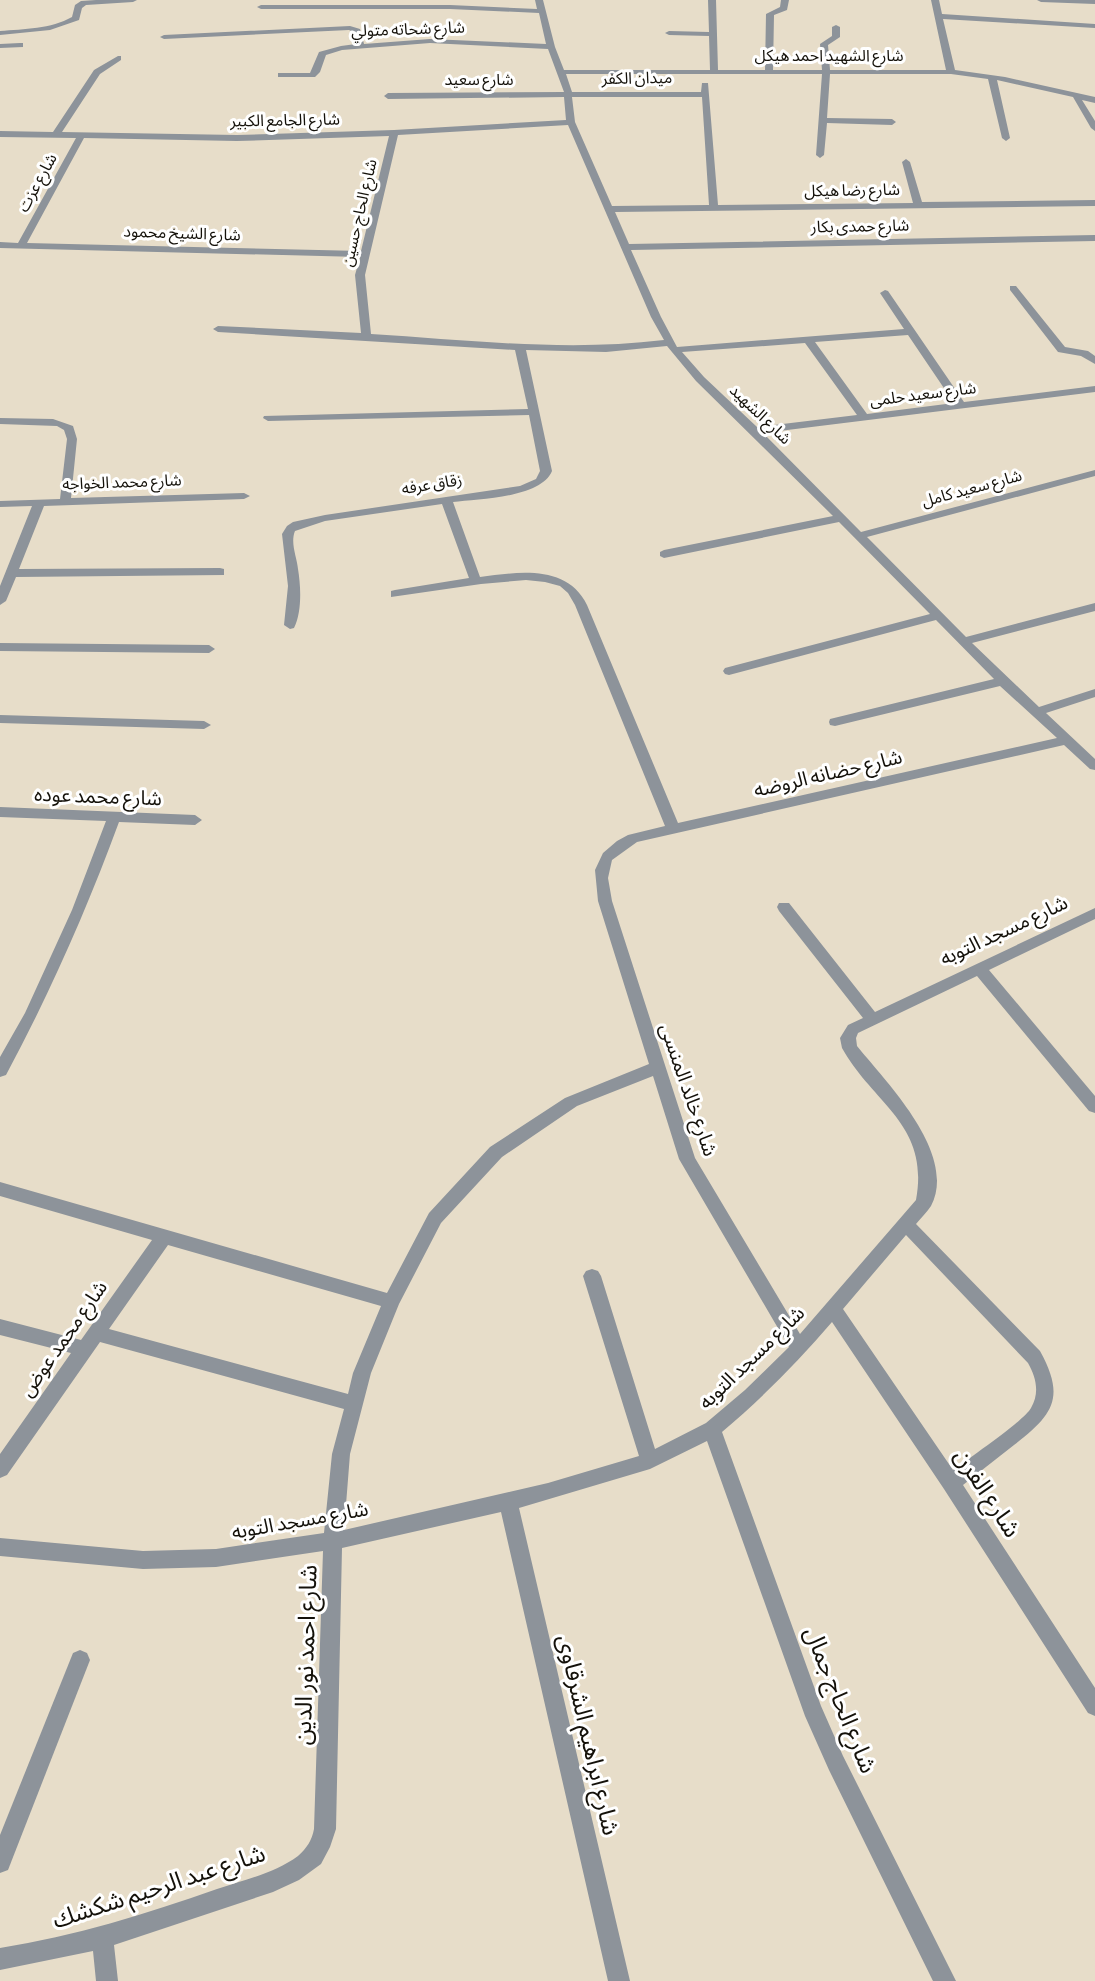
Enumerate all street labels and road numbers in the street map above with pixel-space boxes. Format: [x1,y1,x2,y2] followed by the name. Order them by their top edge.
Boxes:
[351,19,465,43] street label: شارع شحاته متولي
[755,47,903,68] street label: شارع الشهيد احمد هيكل
[601,69,672,89] street label: ميدان الكفر
[444,71,514,92] street label: شارع سعيد
[229,111,340,133] street label: شارع الجامع الكبير
[14,150,64,217] street label: شارع عزت
[338,157,384,269] street label: شارع الحاج حسين
[804,181,900,203] street label: شارع رضا هيكل
[810,217,909,239] street label: شارع حمدى بكار
[123,222,241,248] street label: شارع الشيخ محمود
[869,379,977,413] street label: شارع سعيد حلمى
[724,381,795,450] street label: شارع الشهيد
[920,466,1025,513] street label: شارع سعيد كامل
[62,471,182,497] street label: شارع محمد الخواجه
[400,471,464,499] street label: زقاق عرفه
[751,745,905,805] street label: شارع حضانه الروضه
[34,783,162,813] street label: شارع محمد عوده
[936,891,1073,973] street label: شارع مسجد التوبه
[652,1020,722,1160] street label: شارع خالد المنسى
[15,1276,115,1403] street label: شارع محمد عوض
[694,1301,811,1416] street label: شارع مسجد التوبه
[946,1443,1026,1544] street label: شارع الفرن
[230,1497,370,1547] street label: شارع مسجد التوبه
[288,1564,326,1746] street label: شارع احمد نور الدين
[796,1622,883,1778] street label: شارع الحاج جمال
[549,1632,625,1839] street label: شارع ابراهيم الشرقاوى
[49,1839,270,1937] street label: شارع عبد الرحيم شكشك

